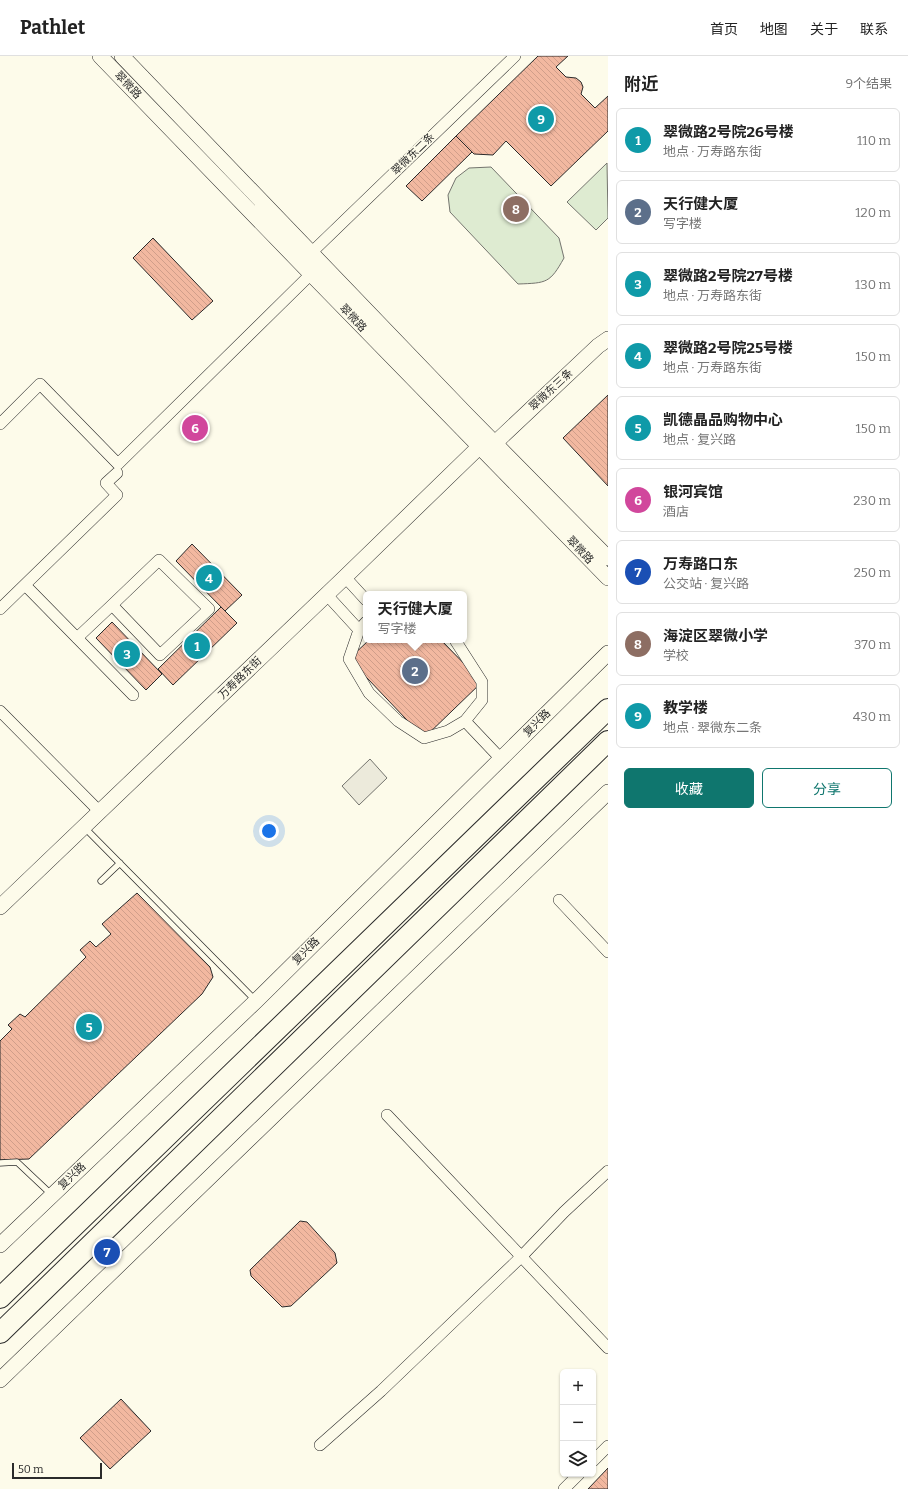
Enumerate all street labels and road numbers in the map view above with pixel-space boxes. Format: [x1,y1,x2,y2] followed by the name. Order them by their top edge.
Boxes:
[112,69,144,101] street label: 翠微路
[389,130,437,178] street label: 翠微东二条
[337,302,369,334] street label: 翠微路
[526,366,576,414] street label: 翠微东三条
[564,534,596,566] street label: 翠微路
[216,654,264,702] street label: 万寿路东街
[521,707,553,739] street label: 复兴路
[290,935,322,967] street label: 复兴路
[56,1160,88,1192] street label: 复兴路

